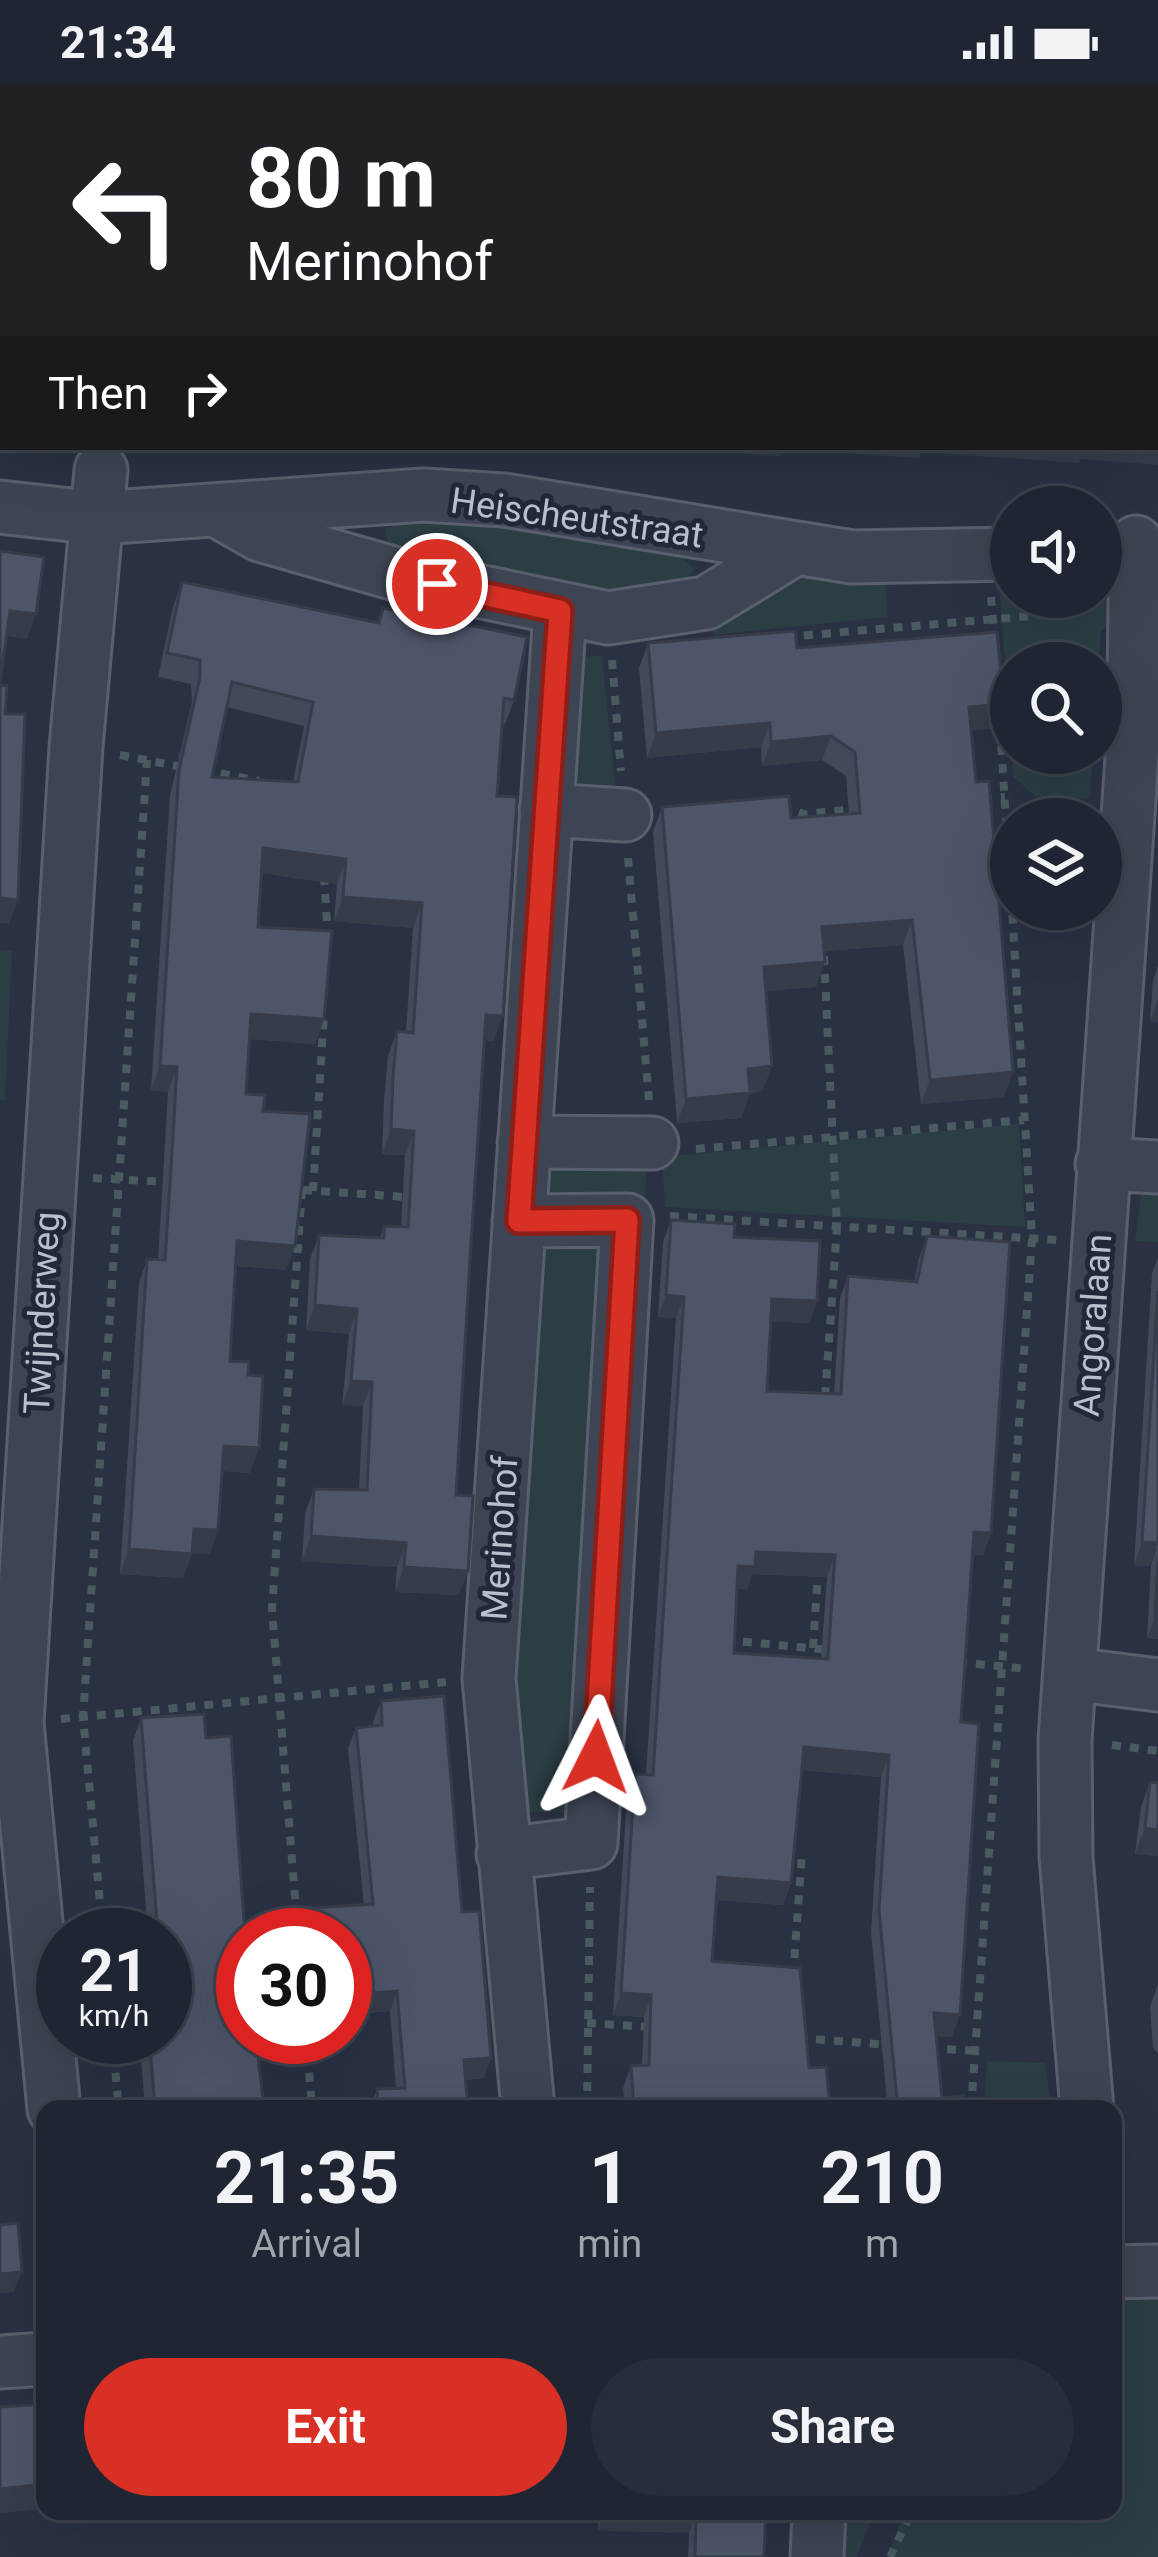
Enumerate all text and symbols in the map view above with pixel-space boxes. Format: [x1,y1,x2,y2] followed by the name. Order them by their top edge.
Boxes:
[60,16,176,69] text: 21:34
[246,129,436,228] text: 80 m
[48,132,204,288] icon: left
[246,230,493,293] text: Merinohof
[172,360,238,426] icon: right
[48,367,148,420] text: Then
[448,479,706,556] street label: Heischeutstraat
[990,486,1122,930] map controls
[990,486,1122,618] button: sound
[386,533,488,635] pin
[404,551,470,617] icon: arrive
[990,642,1122,774] button: search
[990,798,1122,930] button: layers
[16,1211,68,1416] street label: Twijnderweg
[1066,1232,1120,1418] street label: Angoralaan
[473,1454,527,1622] street label: Merinohof
[533,1694,659,1820] position arrow
[216,1908,372,2064] speed limit sign: 30
[80,1935,148,2006] text: 21
[79,1998,149,2033] text: km/h
[214,2136,399,2221] text: 21:35
[589,2136,630,2221] text: 1
[820,2136,944,2221] text: 210
[251,2221,362,2267] text: Arrival
[577,2221,642,2267] text: min
[865,2221,899,2267] text: m
[84,2358,567,2496] button: Exit
[591,2358,1074,2496] button: Share

